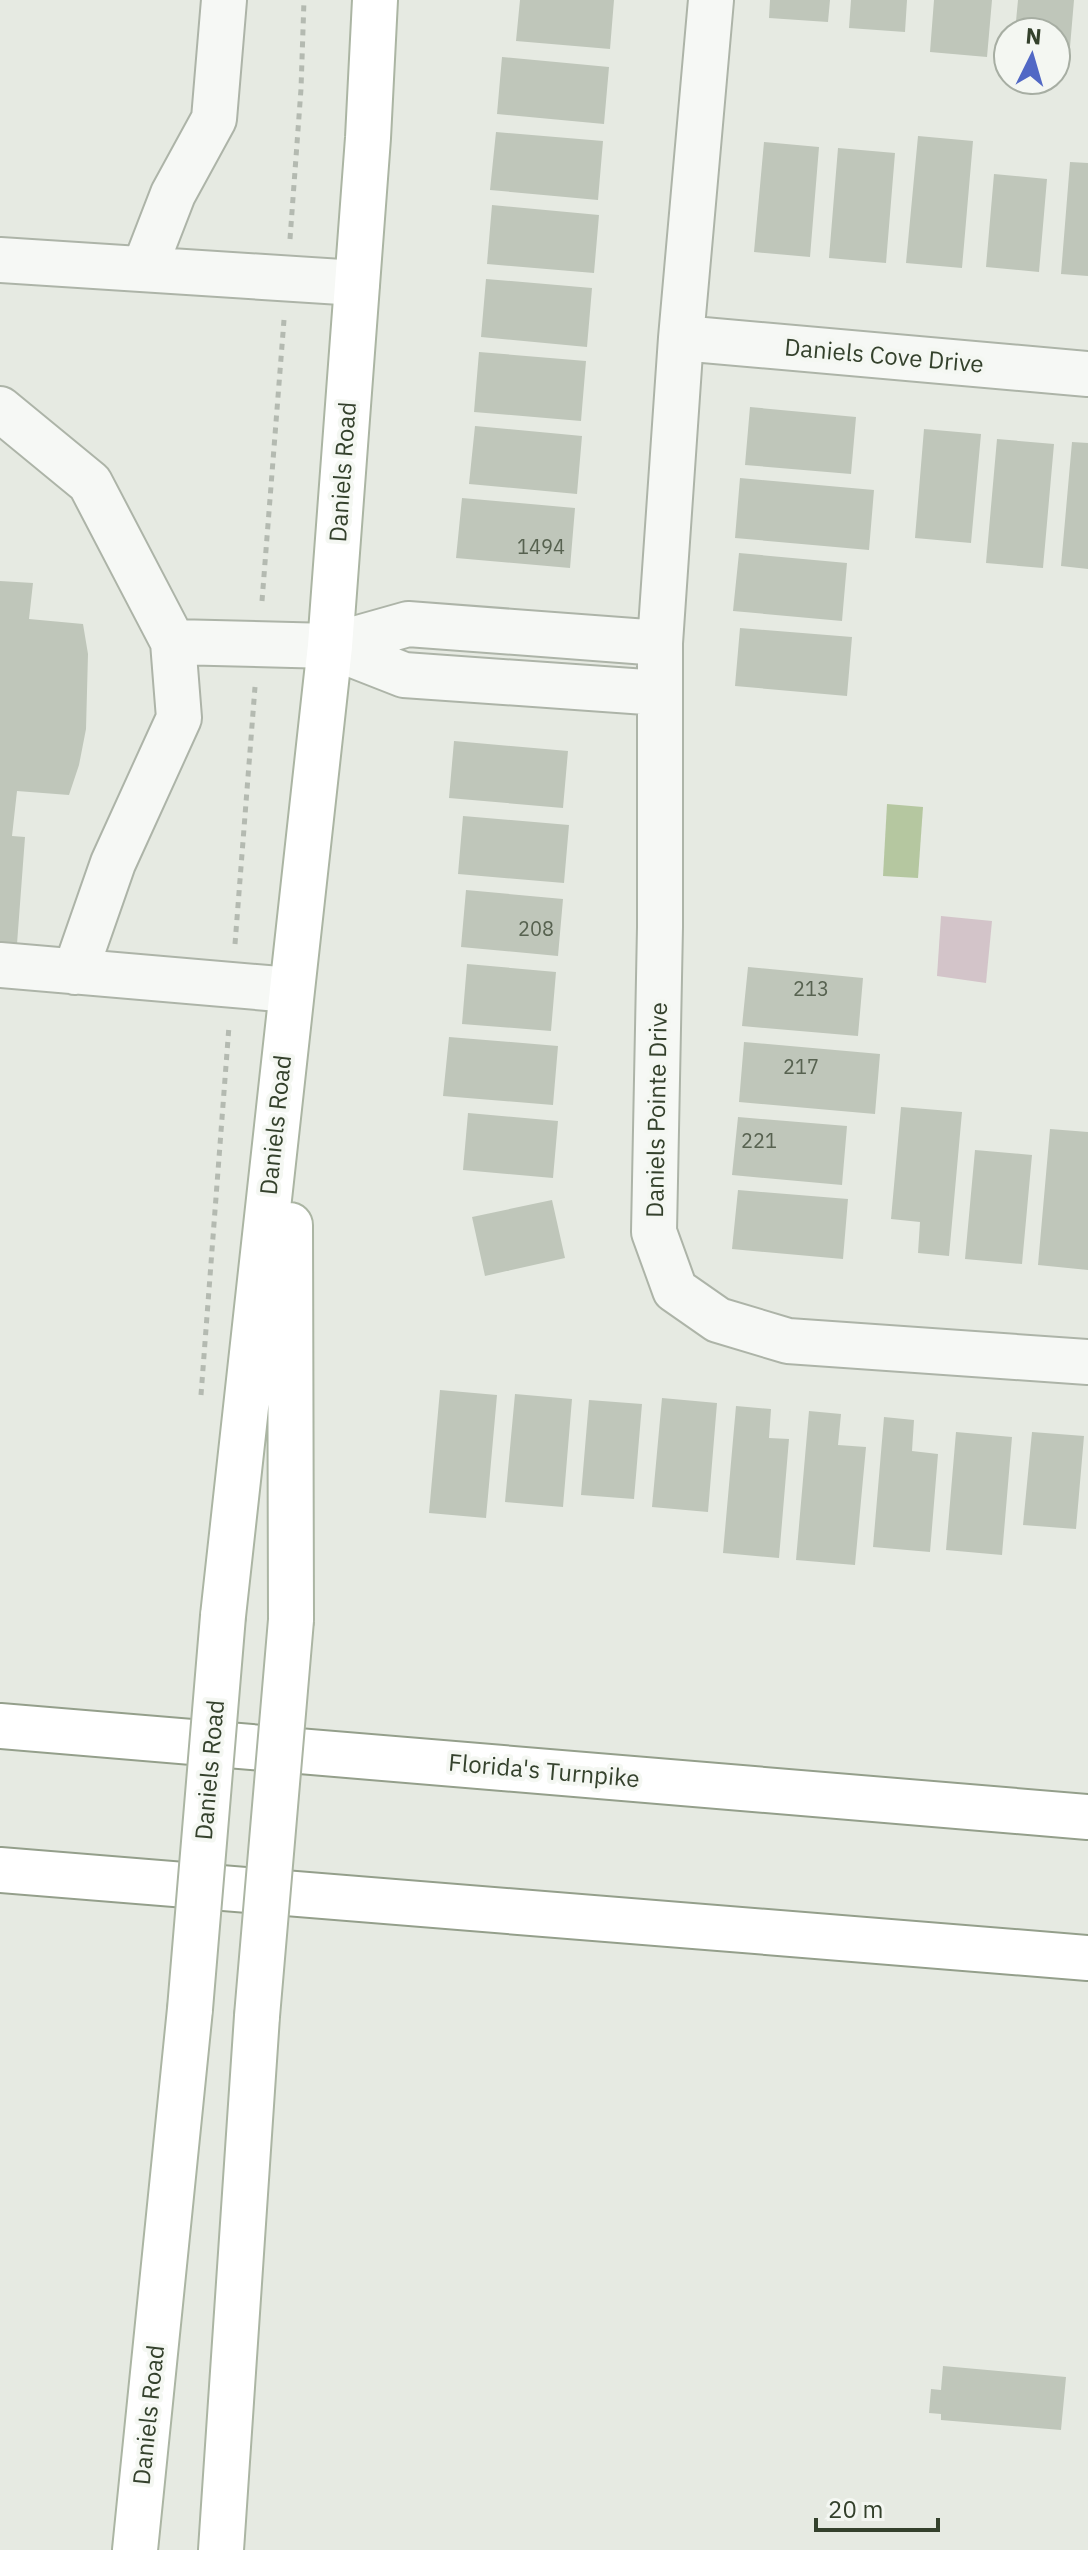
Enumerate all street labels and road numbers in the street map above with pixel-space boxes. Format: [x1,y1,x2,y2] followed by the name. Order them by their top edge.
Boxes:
[783,330,985,380] street label: Daniels Cove Drive
[321,401,363,543] street label: Daniels Road
[638,1002,674,1218] street label: Daniels Pointe Drive
[252,1053,298,1197] street label: Daniels Road
[187,1698,231,1841] street label: Daniels Road
[447,1746,641,1794] street label: Florida's Turnpike
[125,2343,171,2487] street label: Daniels Road

